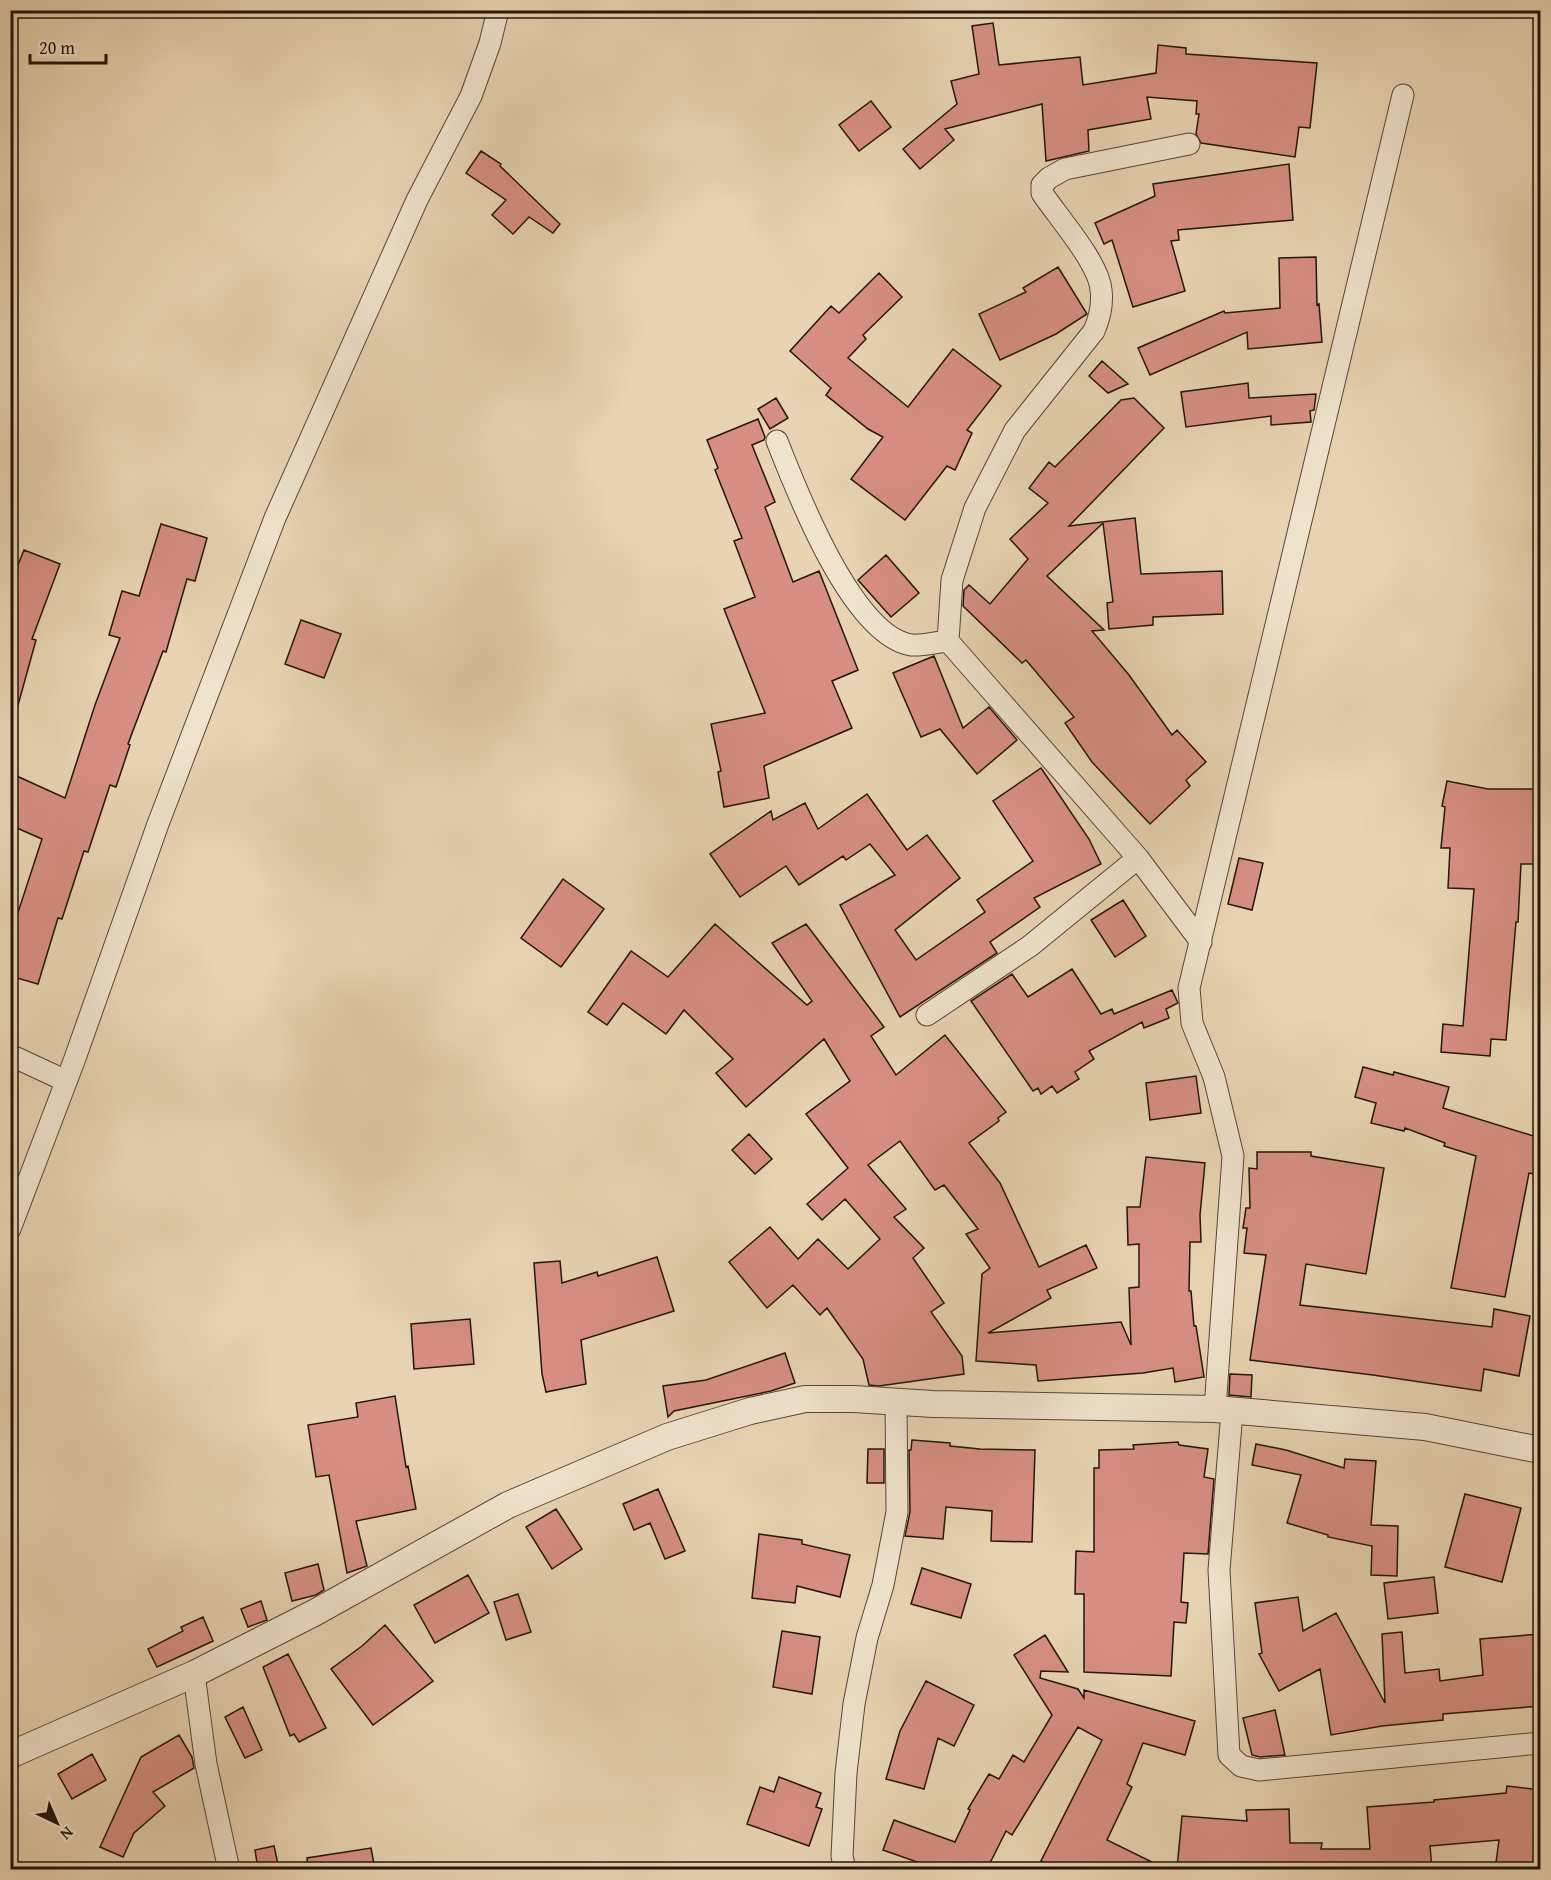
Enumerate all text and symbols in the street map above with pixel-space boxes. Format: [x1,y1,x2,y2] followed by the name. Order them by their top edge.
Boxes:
[30,27,106,65] scale bar
[39,34,75,61] text: 20 m
[27,1793,87,1853] north arrow
[55,1821,80,1846] text: N

